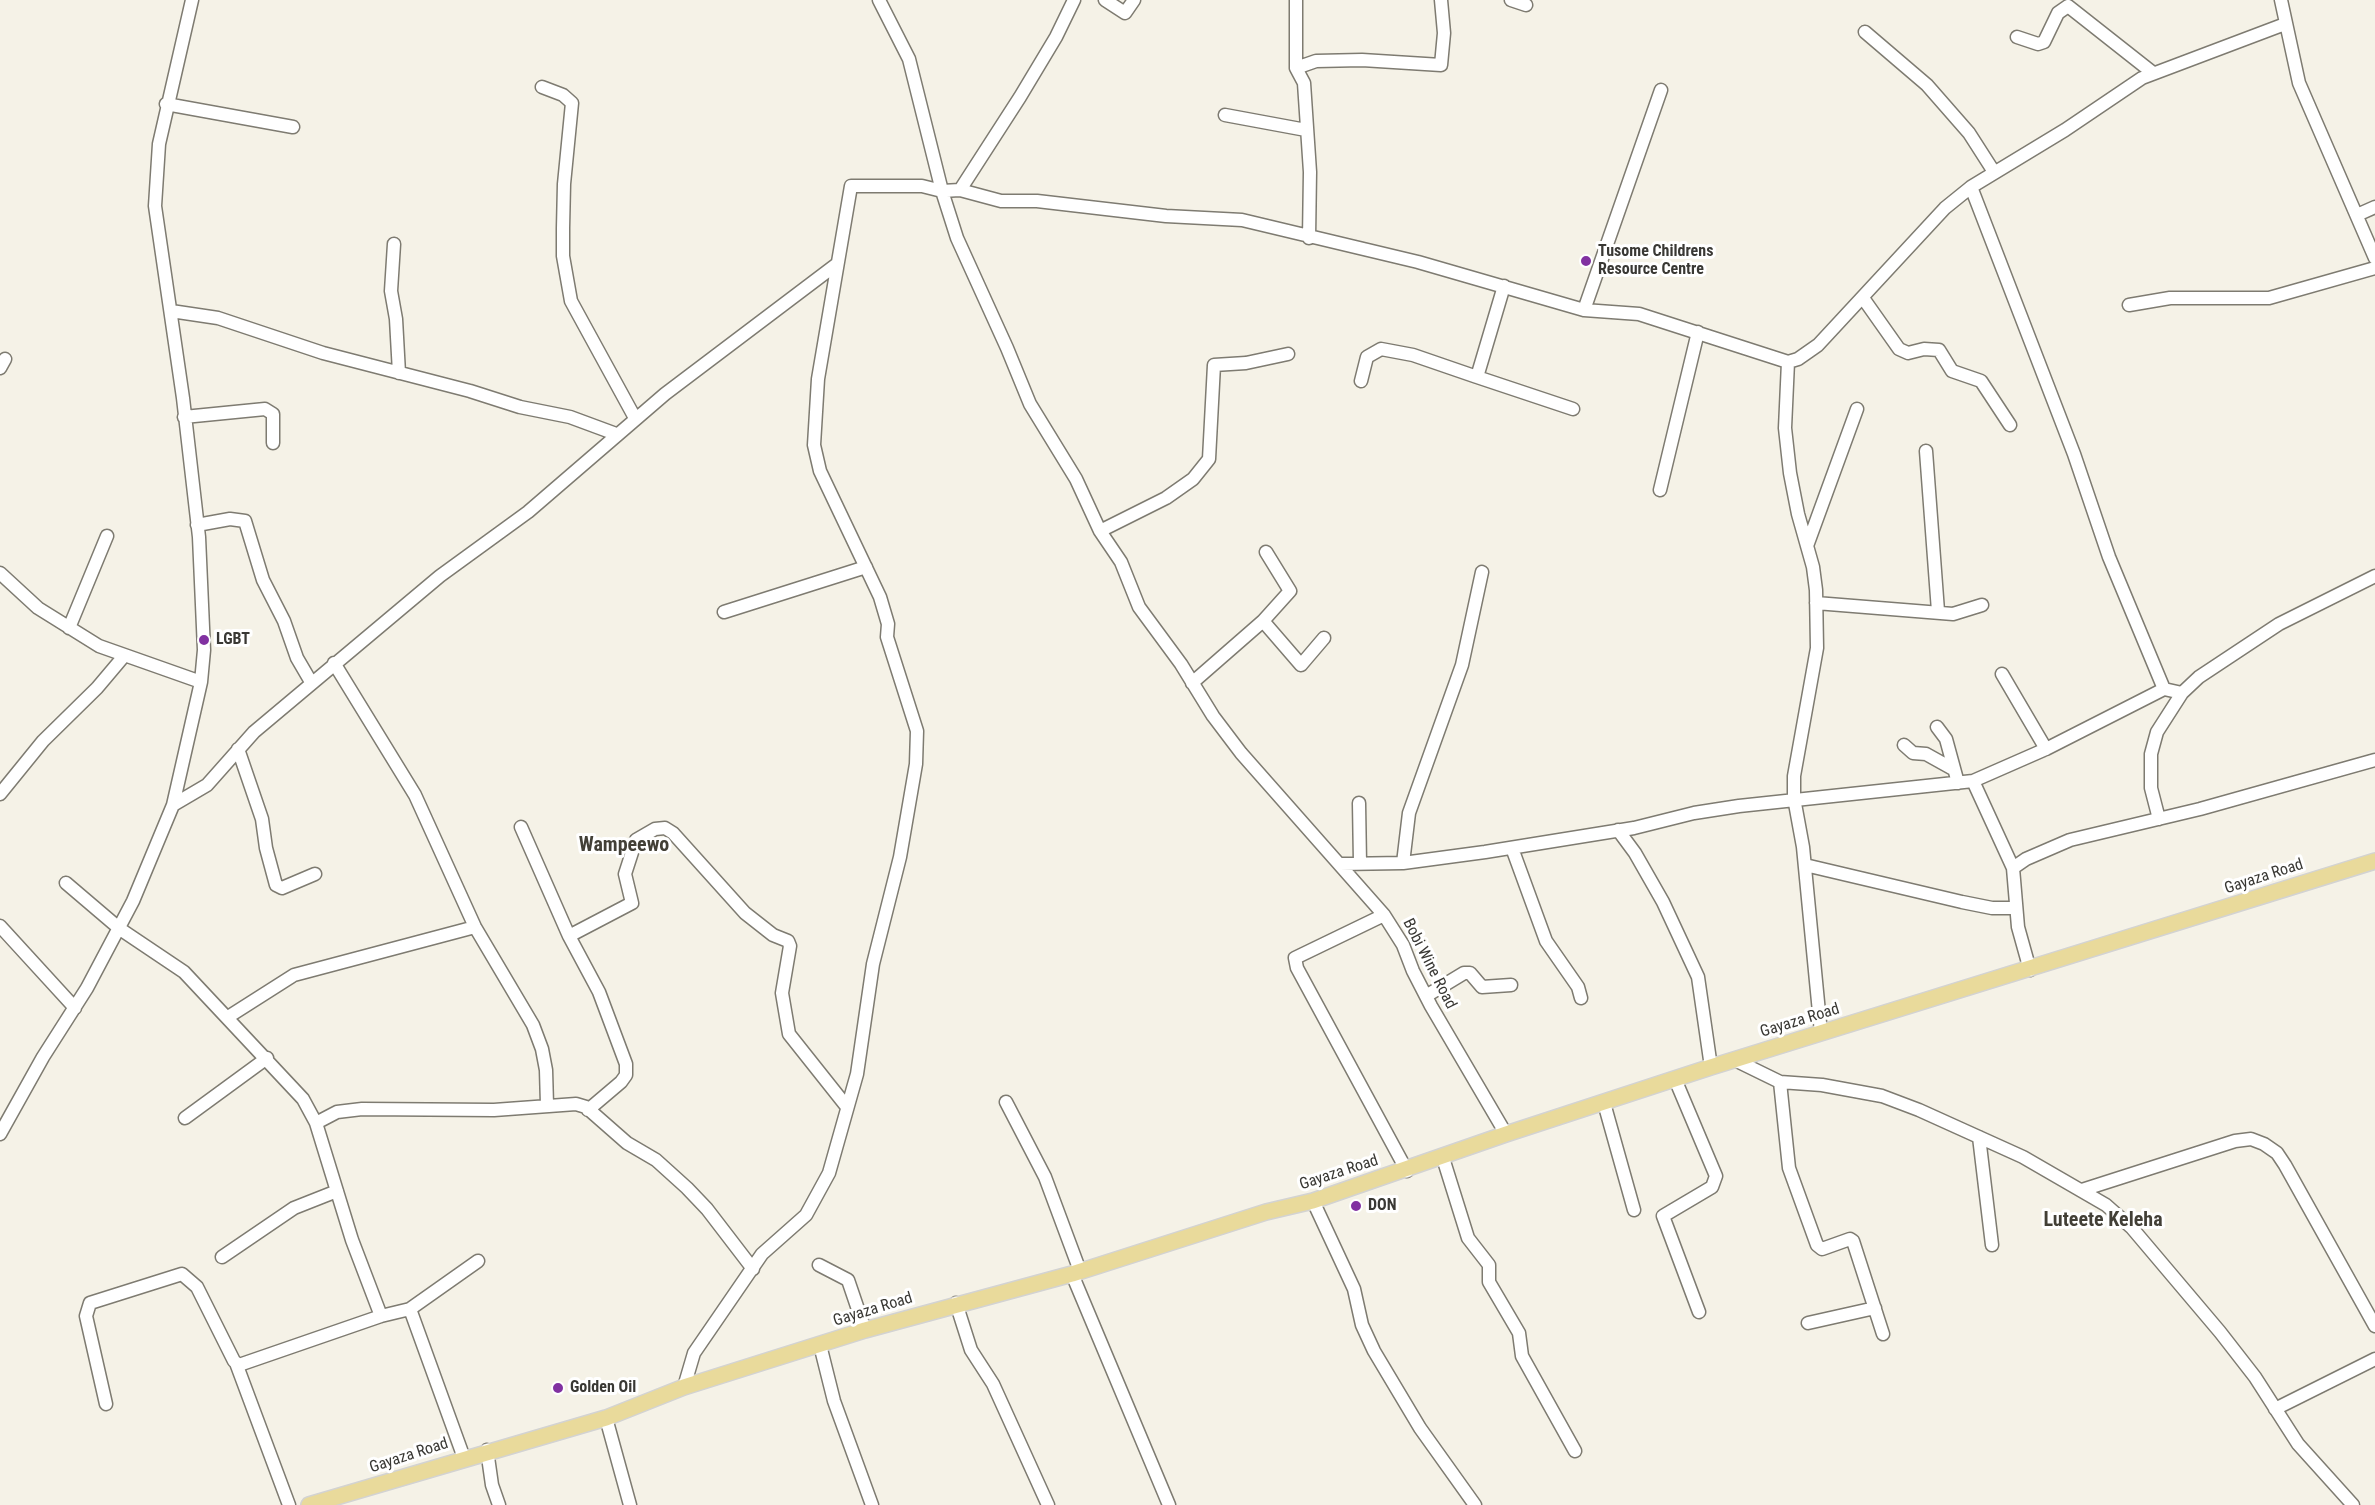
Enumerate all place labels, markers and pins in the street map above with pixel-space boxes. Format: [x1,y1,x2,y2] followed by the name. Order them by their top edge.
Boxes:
[1598,242,1713,280] place label: Tusome Childrens Resource Centre
[1579,254,1593,268] marker: Tusome Childrens Resource Centre
[216,630,250,650] place label: LGBT
[197,633,211,647] marker: LGBT
[1368,1196,1396,1216] place label: DON
[1349,1199,1363,1213] marker: DON
[570,1378,636,1398] place label: Golden Oil
[551,1381,565,1395] marker: Golden Oil

